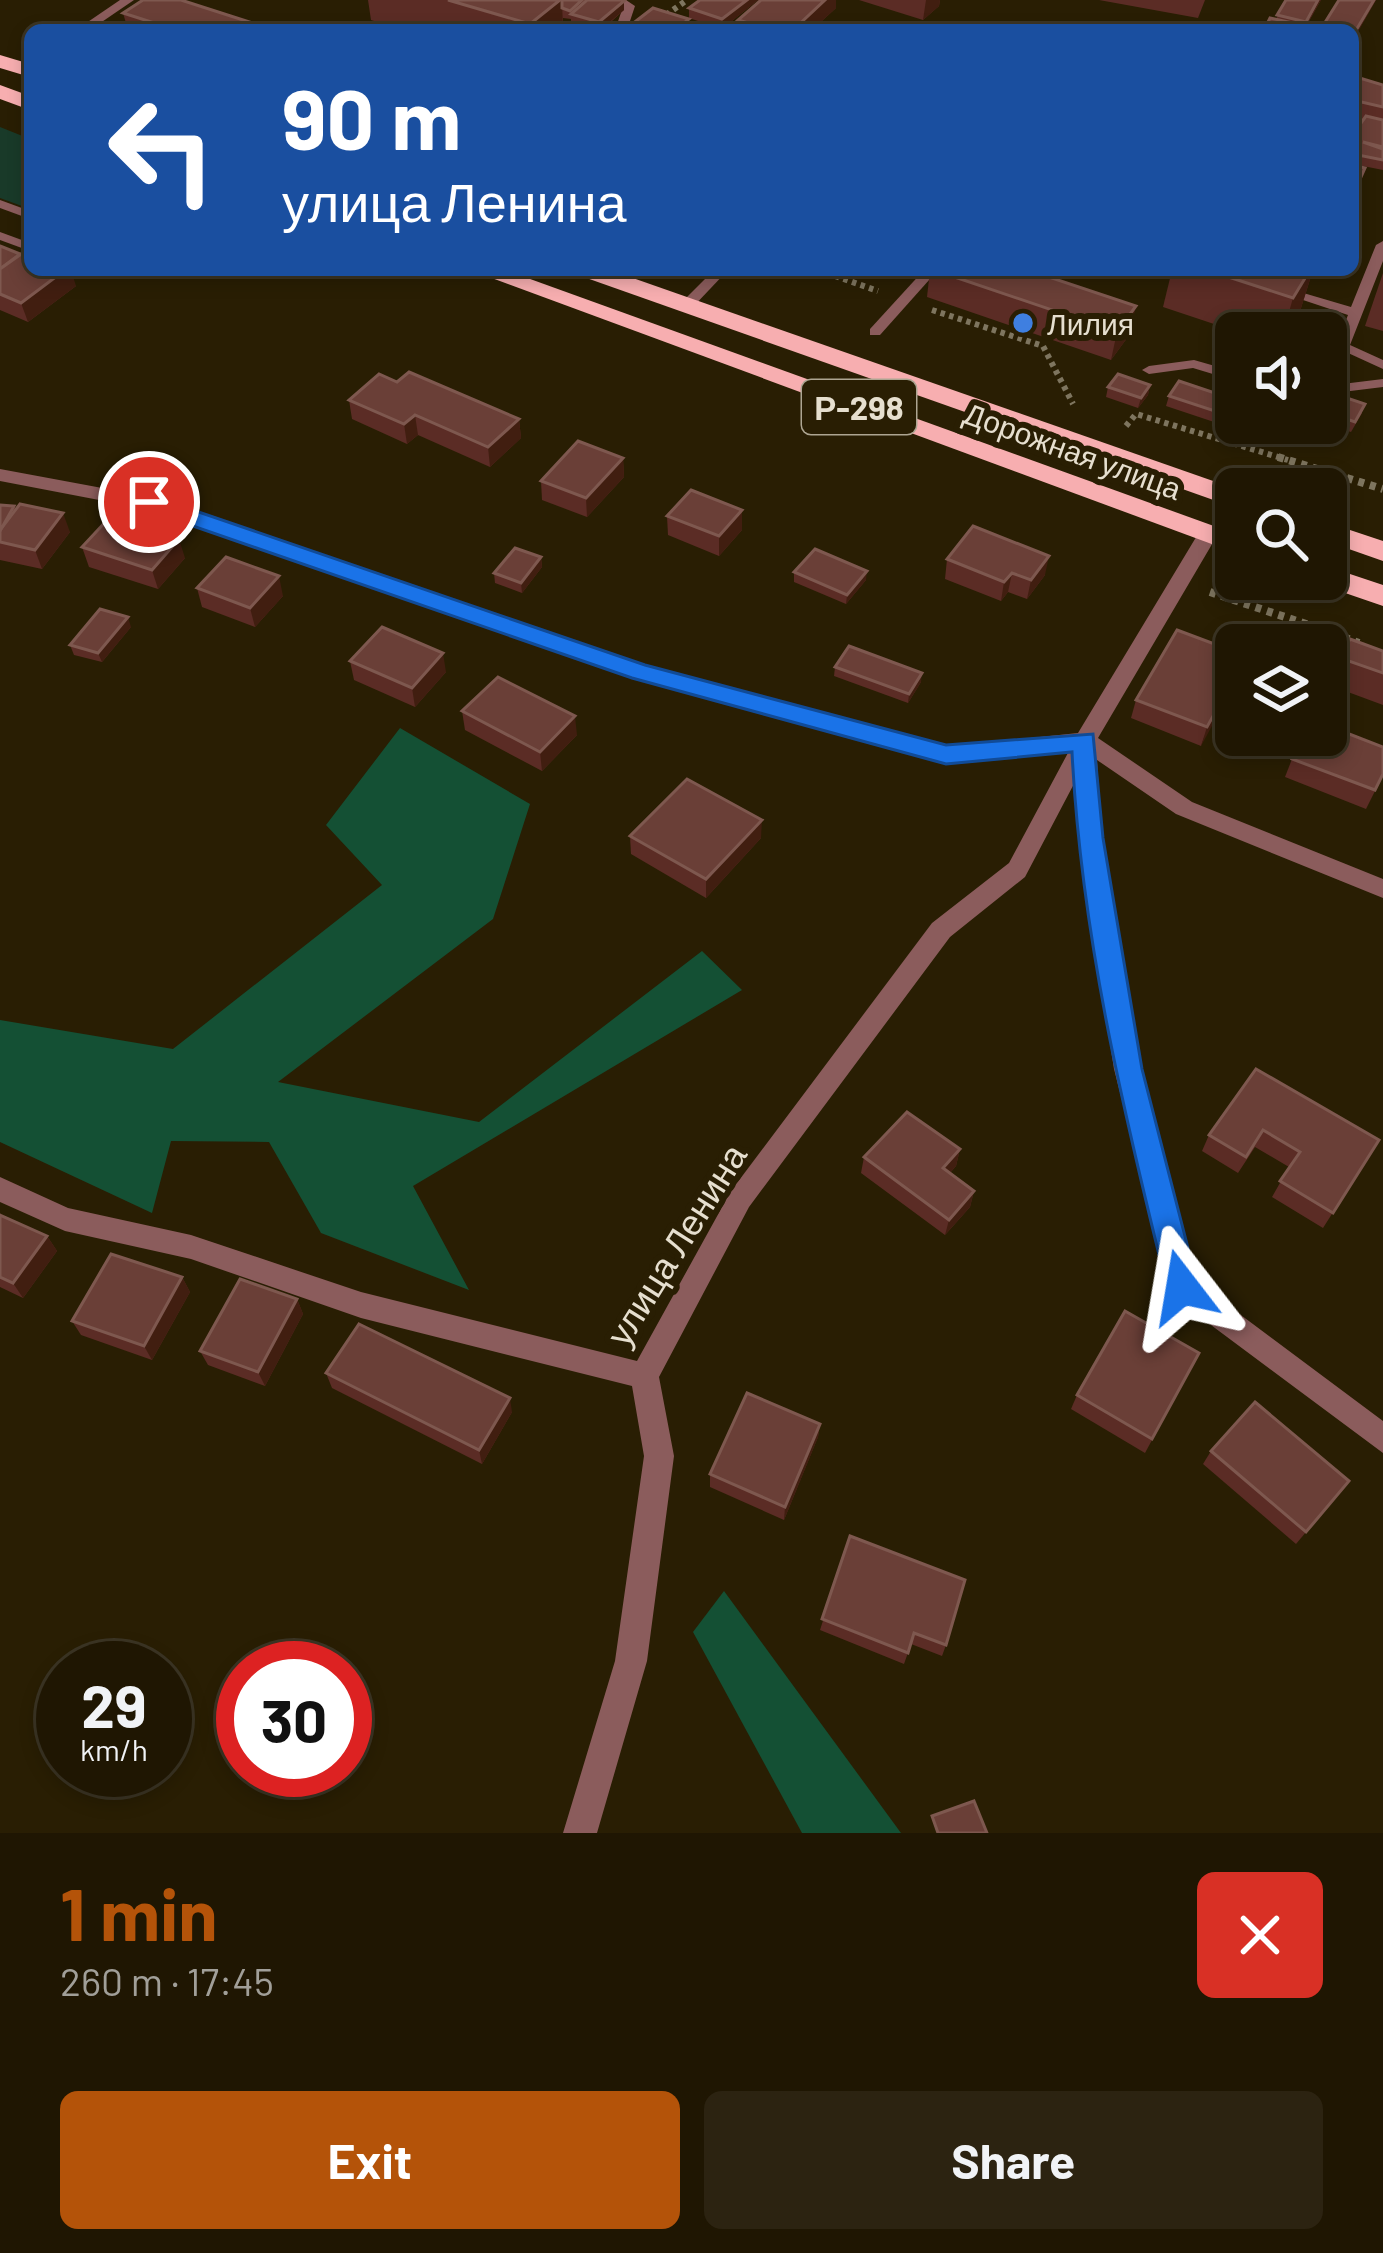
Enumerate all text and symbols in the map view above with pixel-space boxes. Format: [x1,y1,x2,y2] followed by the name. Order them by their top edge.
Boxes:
[282,66,461,167] text: 90 m
[84,72,240,228] icon: left
[282,168,627,233] text: улица Ленина
[1047,305,1134,341] place label: Лилия
[1010,310,1036,336] marker: Лилия
[1215,312,1347,756] map controls
[1215,312,1347,444] button: sound
[802,380,916,434] road number: Р-298
[960,394,1187,506] street label: Дорожная улица
[98,451,200,553] pin
[1215,468,1347,600] button: search
[116,469,182,535] icon: arrive
[1215,624,1347,756] button: layers
[596,1134,755,1353] street label: улица Ленина
[1119,1224,1245,1350] position arrow
[216,1641,372,1797] speed limit sign: 30
[81,1668,147,1740] text: 29
[80,1731,148,1767] text: km/h
[60,1869,218,1955] text: 1 min
[1197,1872,1323,1998] button: close
[60,1957,274,2004] text: 260 m · 17:45
[60,2091,680,2229] button: Exit
[704,2091,1323,2229] button: Share

